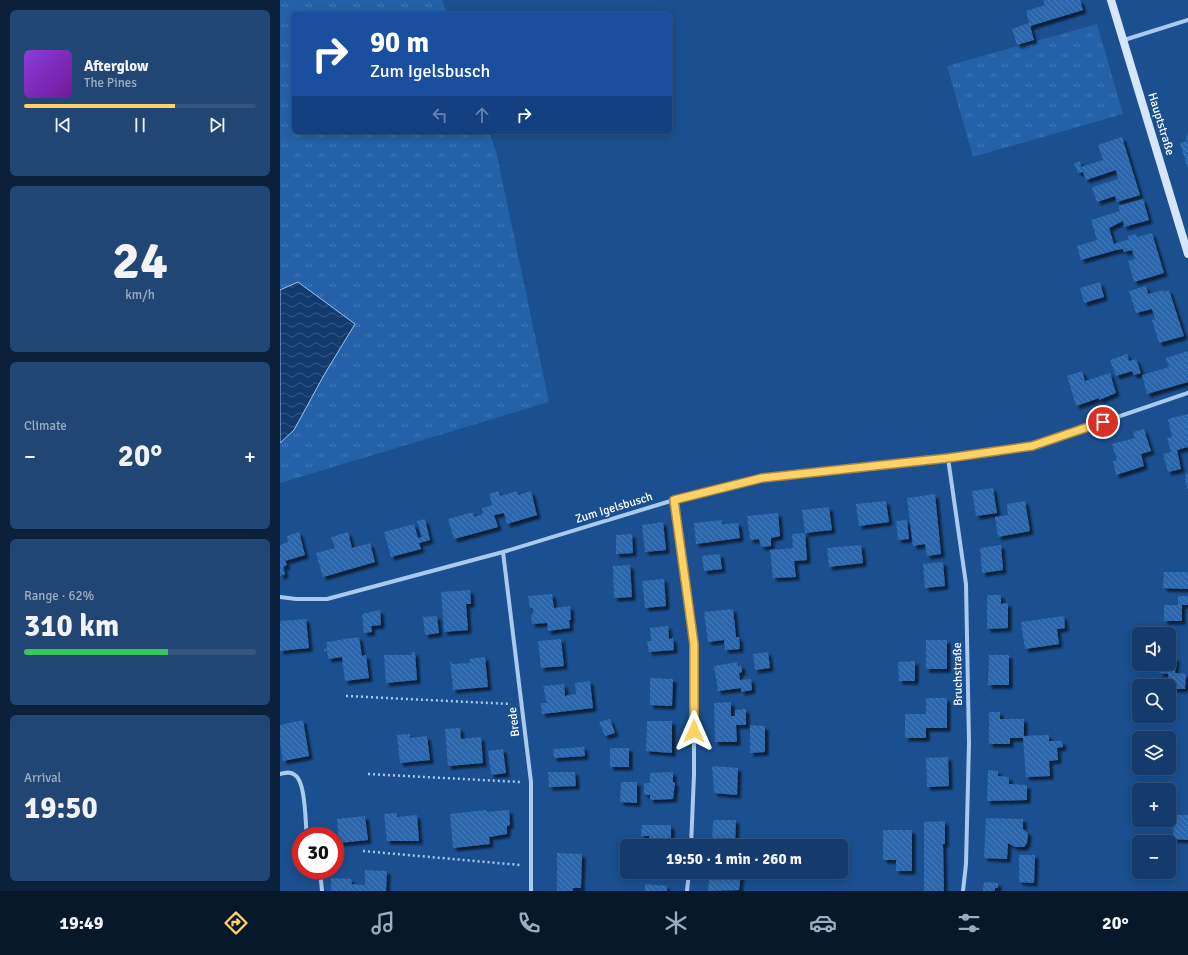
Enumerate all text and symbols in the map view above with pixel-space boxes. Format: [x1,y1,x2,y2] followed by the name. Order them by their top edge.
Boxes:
[370,26,429,60] text: 90 m
[304,28,356,80] icon: right
[84,57,148,75] text: Afterglow
[370,60,490,82] text: Zum Igelsbusch
[84,75,137,91] text: The Pines
[1144,91,1178,157] street label: Hauptstraße
[429,104,451,126] icon: left
[471,104,493,126] icon: ahead
[513,104,535,126] icon: right
[52,114,74,136] icon: previous
[129,114,151,136] icon: pause
[206,114,228,136] icon: next
[112,229,168,293] text: 24
[125,287,155,303] text: km/h
[1086,405,1120,439] pin
[1092,411,1114,433] icon: arrive
[24,418,67,434] text: Climate
[118,438,162,475] text: 20°
[24,443,36,470] text: −
[244,443,256,470] text: +
[573,489,655,527] street label: Zum Igelsbusch
[24,588,94,604] text: Range · 62%
[24,608,119,645] text: 310 km
[1132,627,1176,879] map controls
[1132,627,1176,671] button: sound
[950,642,966,706] street label: Bruchstraße
[1132,679,1176,723] button: search
[505,706,523,738] street label: Brede
[673,710,715,752] position arrow
[1132,731,1176,775] button: layers
[24,770,61,786] text: Arrival
[1132,783,1176,827] button: +
[24,790,98,827] text: 19:50
[292,827,344,879] speed limit sign: 30
[1132,835,1176,879] button: −
[666,850,802,868] text: 19:50 · 1 min · 260 m
[222,909,250,937] icon: directions
[369,909,397,937] icon: music
[515,909,543,937] icon: phone
[662,909,690,937] icon: climate
[809,909,837,937] icon: car
[955,909,983,937] icon: filters
[59,912,104,934] text: 19:49
[1102,912,1129,934] text: 20°

